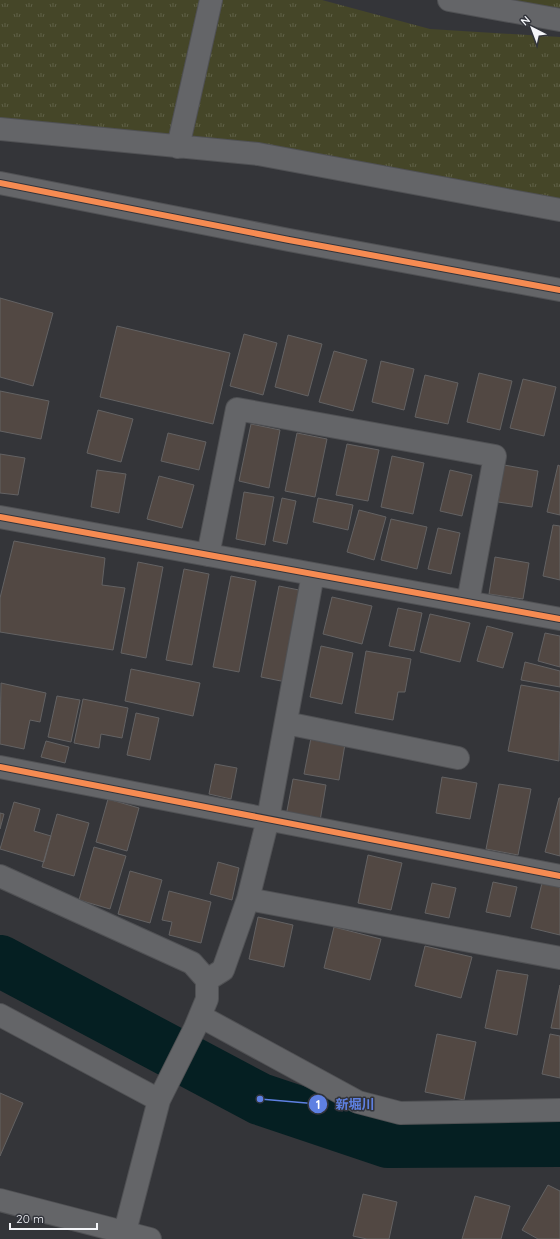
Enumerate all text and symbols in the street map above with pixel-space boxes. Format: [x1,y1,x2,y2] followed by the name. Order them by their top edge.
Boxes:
[512,8,552,48] north arrow
[518,13,533,28] text: N
[308,1092,383,1117] callout: 新堀川
[335,1096,375,1112] text: 新堀川
[316,1097,320,1112] text: 1
[10,1205,97,1231] scale bar
[16,1211,44,1226] text: 20 m

